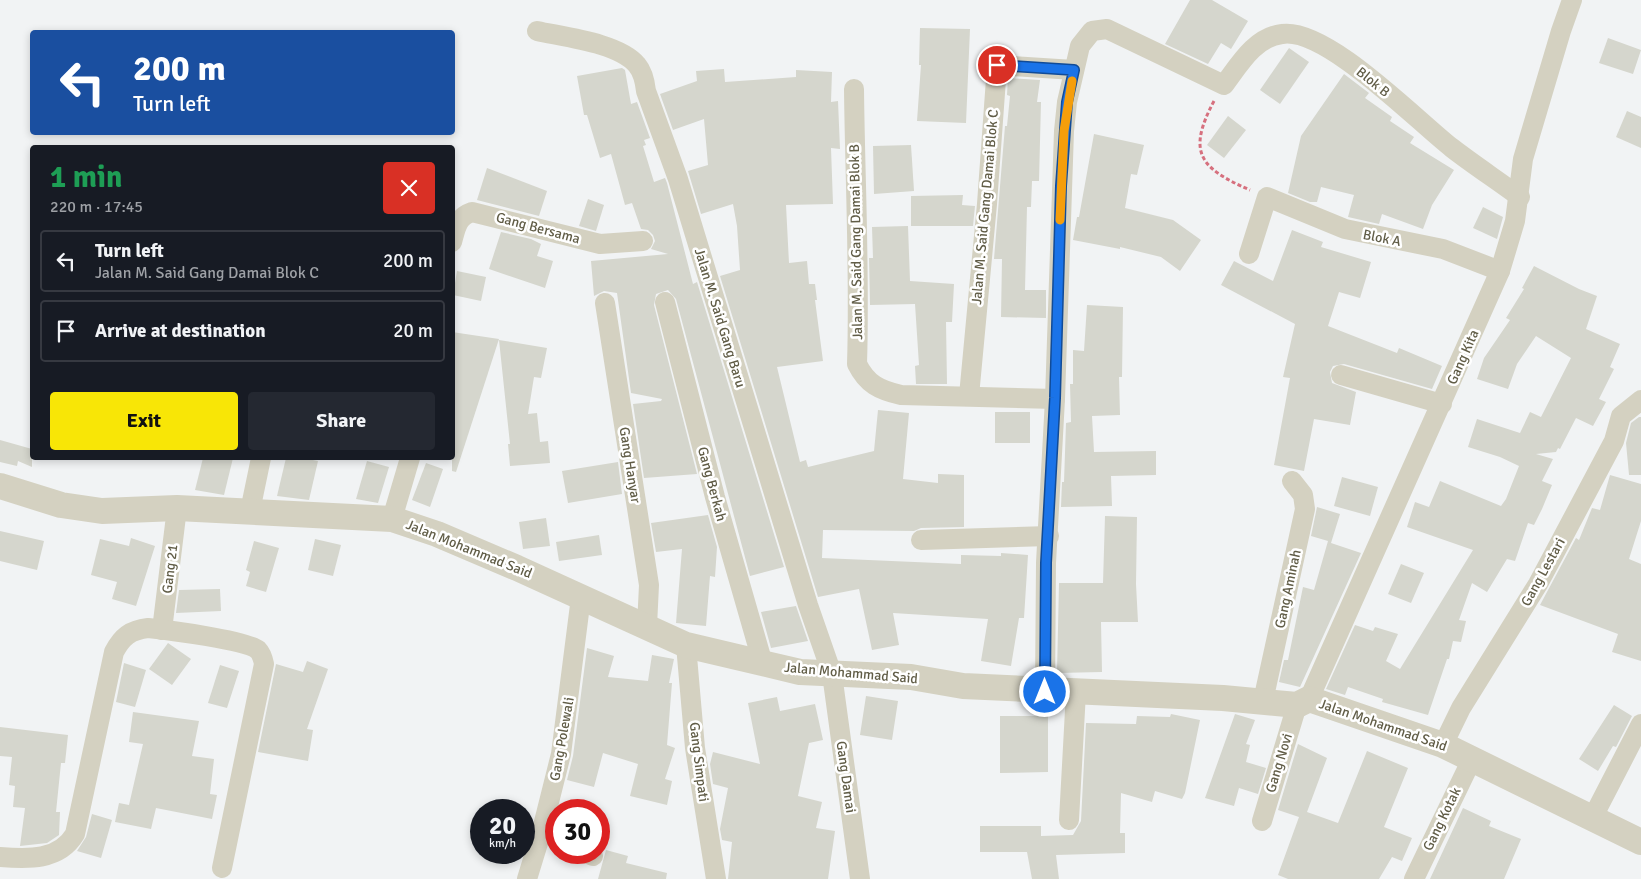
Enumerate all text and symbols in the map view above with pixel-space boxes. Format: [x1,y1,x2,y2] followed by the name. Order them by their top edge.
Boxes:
[976,44,1018,86] pin
[133,47,226,90] text: 200 m
[50,50,115,115] icon: left
[983,51,1011,79] icon: arrive
[1353,63,1393,101] street label: Blok B
[133,90,211,117] text: Turn left
[968,109,1002,305] street label: Jalan M. Said Gang Damai Blok C
[846,144,866,340] street label: Jalan M. Said Gang Damai Blok B
[50,159,122,196] text: 1 min
[383,162,435,214] button: close
[50,197,143,217] text: 220 m · 17:45
[494,209,582,247] street label: Gang Bersama
[1362,226,1403,250] street label: Blok A
[95,239,164,263] text: Turn left
[691,246,749,390] street label: Jalan M. Said Gang Baru
[52,247,80,275] icon: left
[383,249,433,273] text: 200 m
[95,263,319,283] text: Jalan M. Said Gang Damai Blok C
[52,317,80,345] icon: arrive
[95,319,266,343] text: Arrive at destination
[393,319,433,343] text: 20 m
[1443,327,1483,387] street label: Gang Kita
[50,392,238,450] button: Exit
[248,392,435,450] button: Share
[616,426,645,505] street label: Gang Hanyar
[694,445,730,523] street label: Gang Berkah
[404,516,534,582] street label: Jalan Mohammad Said
[1517,535,1569,609] street label: Gang Lestari
[159,543,181,595] street label: Gang 21
[1271,548,1305,630] street label: Gang Aminah
[783,659,919,687] street label: Jalan Mohammad Said
[1018,665,1070,717] position arrow
[1317,695,1449,755] street label: Jalan Mohammad Said
[546,696,578,782] street label: Gang Polewali
[686,721,712,803] street label: Gang Simpati
[1262,731,1296,795] street label: Gang Novi
[833,740,859,814] street label: Gang Damai
[1419,784,1465,854] street label: Gang Kotak
[545,799,610,864] speed limit sign: 30
[489,810,516,841] text: 20
[489,836,516,851] text: km/h

